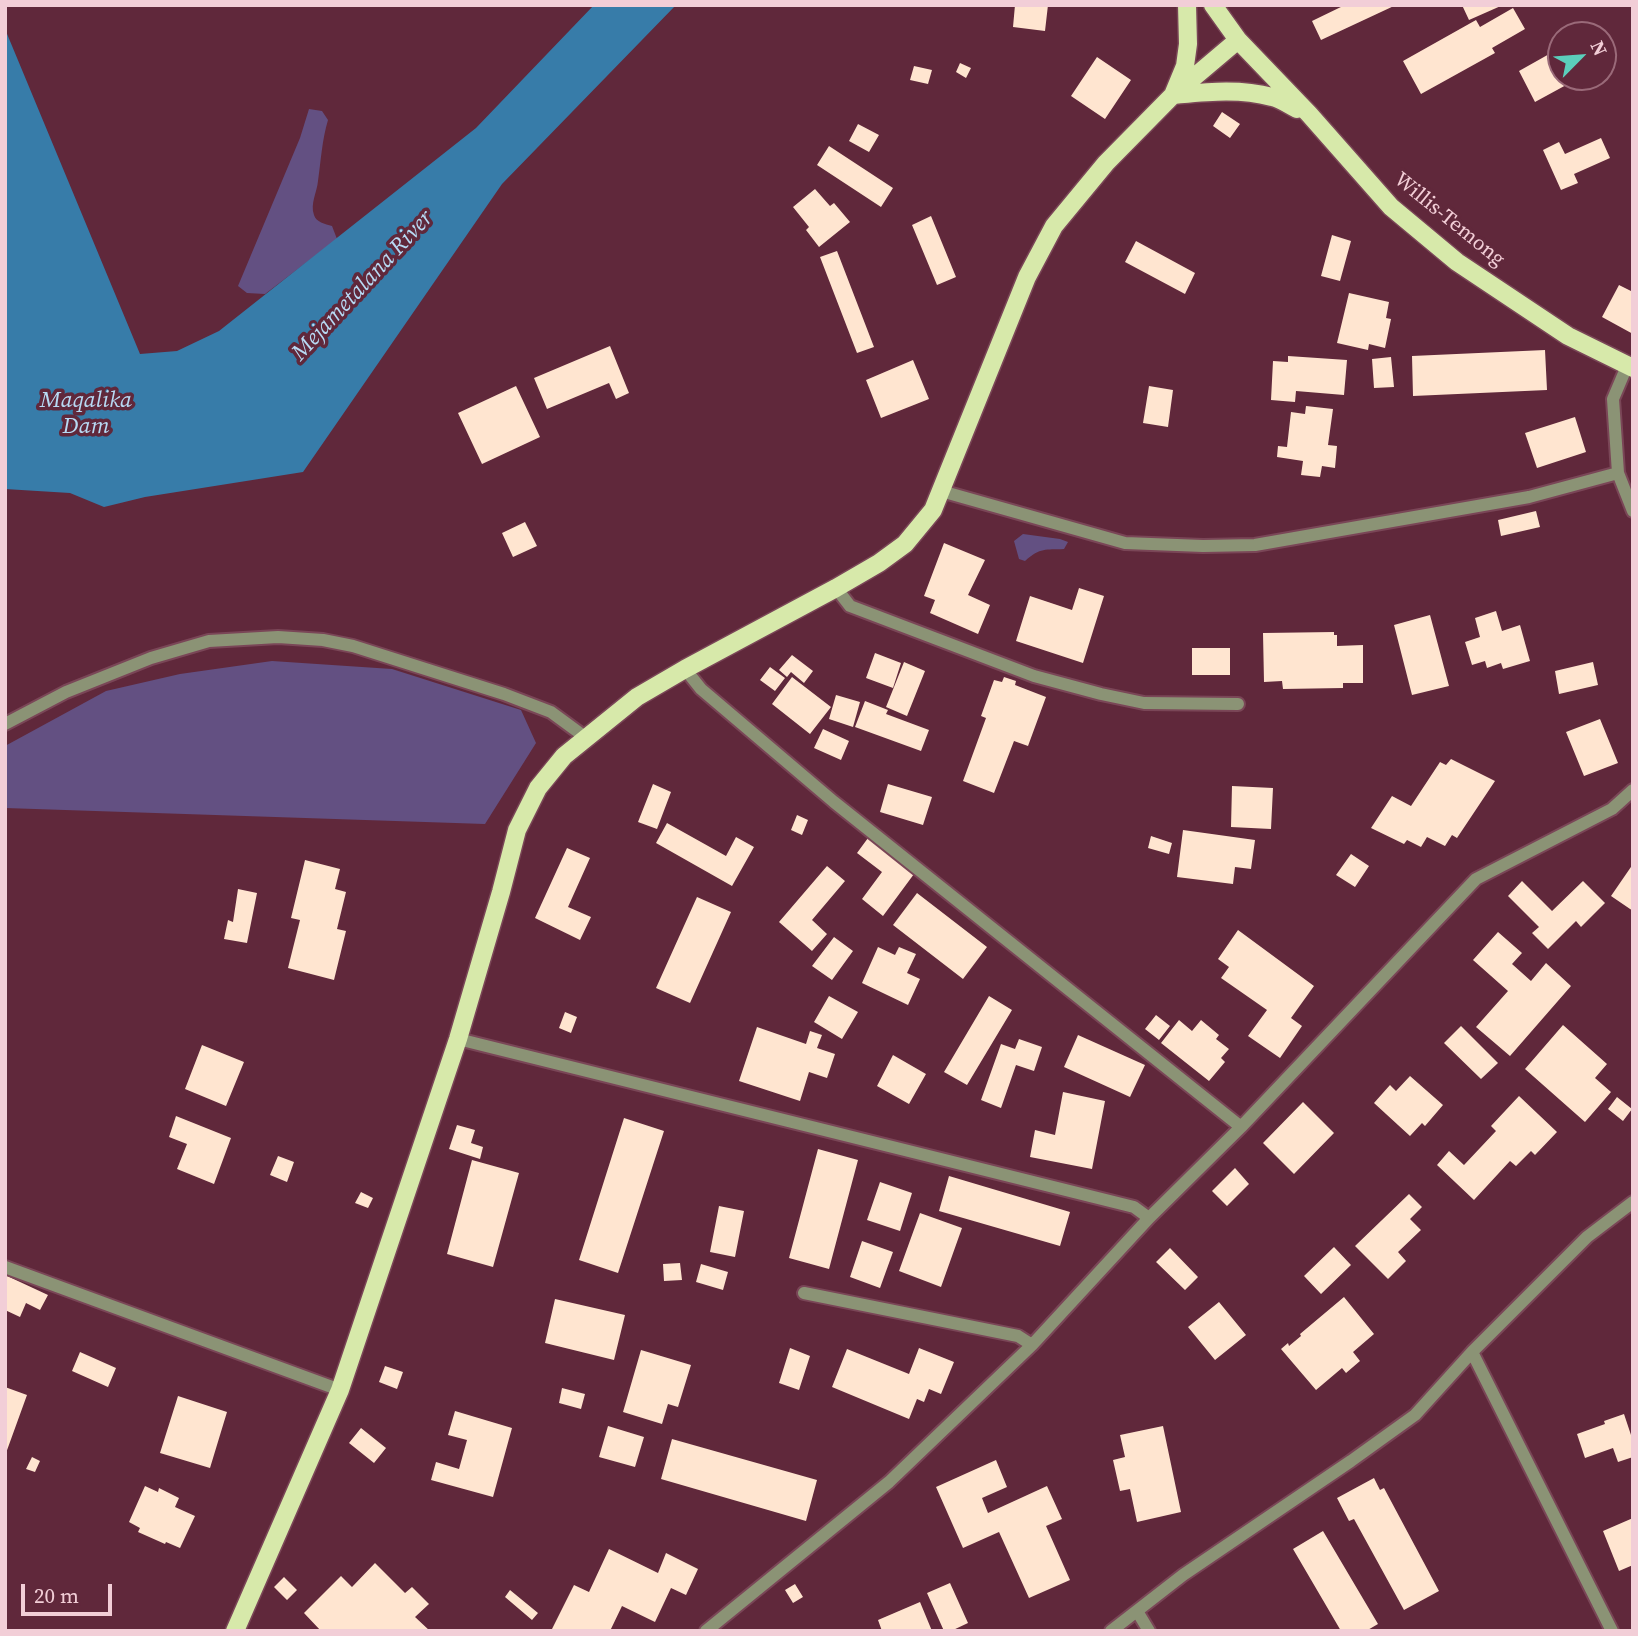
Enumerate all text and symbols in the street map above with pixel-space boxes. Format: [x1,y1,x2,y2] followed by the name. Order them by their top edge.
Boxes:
[1547,21,1617,91] north arrow
[1585,36,1614,60] text: N
[1388,168,1510,272] street label: Willis-Temong
[286,205,440,367] water label: Mejametalana River
[40,387,132,441] water label: Maqalika Dam
[24,1570,116,1614] scale bar
[34,1581,79,1610] text: 20 m

